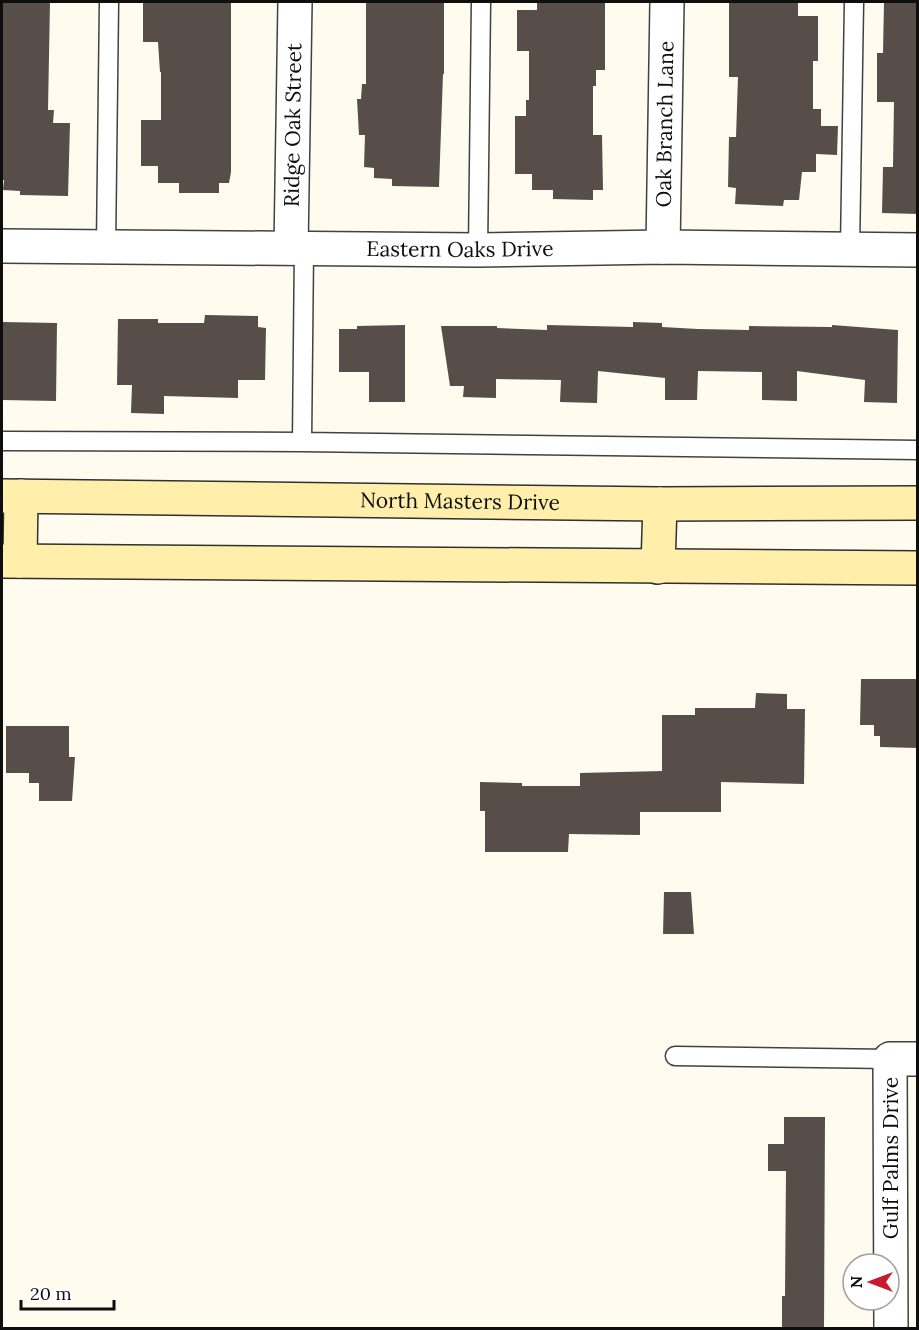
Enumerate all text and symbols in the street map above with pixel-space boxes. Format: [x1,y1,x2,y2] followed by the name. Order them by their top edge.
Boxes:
[650,40,679,208] street label: Oak Branch Lane
[278,42,307,207] street label: Ridge Oak Street
[366,235,554,263] street label: Eastern Oaks Drive
[360,486,560,516] street label: North Masters Drive
[877,1077,904,1239] street label: Gulf Palms Drive
[841,1252,901,1312] north arrow
[21,1273,114,1311] scale bar
[846,1276,866,1288] text: N
[30,1282,72,1305] text: 20 m

